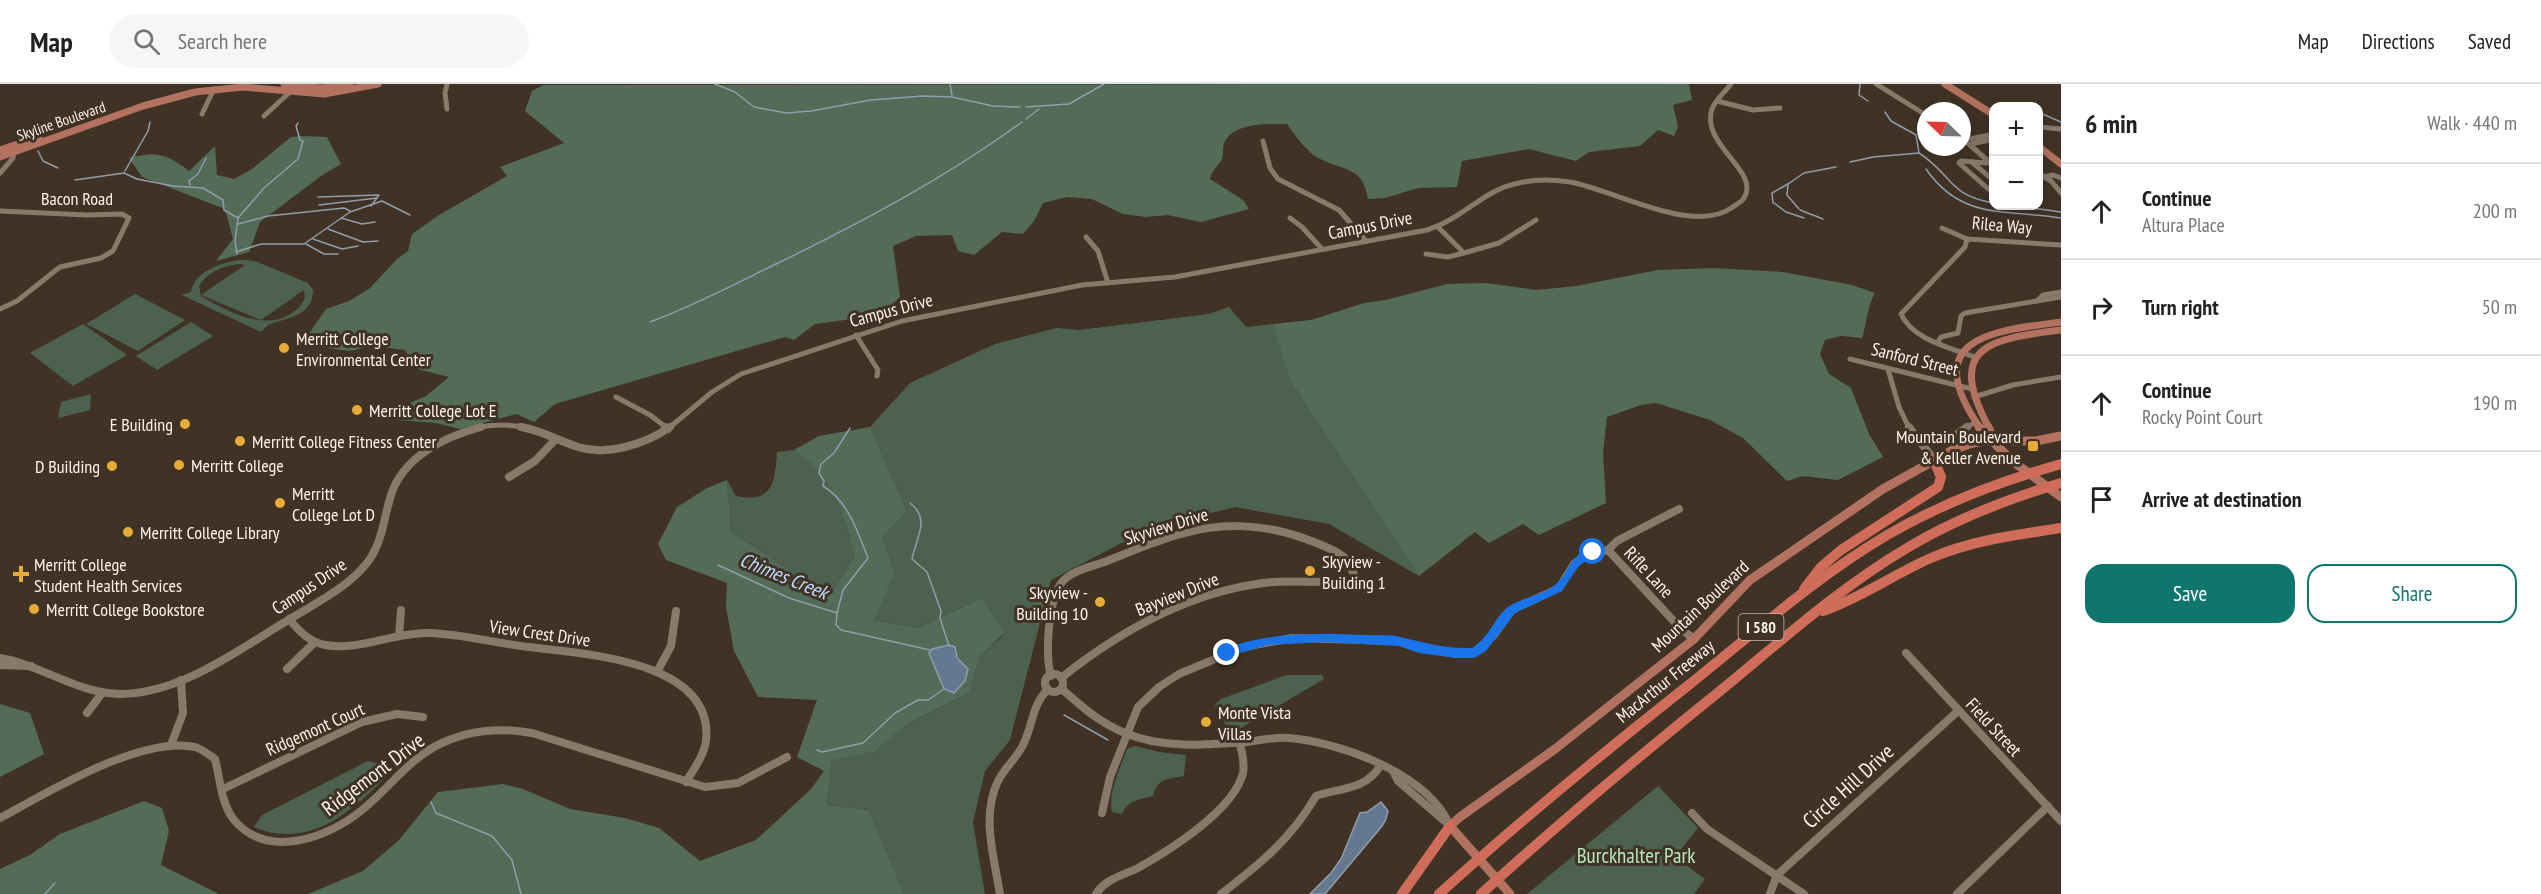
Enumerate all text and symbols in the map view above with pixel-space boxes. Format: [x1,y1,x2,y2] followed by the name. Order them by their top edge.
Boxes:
[109,14,529,68] search box
[30,23,73,60] text: Map
[130,25,163,58] icon: search
[178,27,267,55] text: Search here
[2298,28,2329,55] text: Map
[2362,28,2435,55] text: Directions
[2468,28,2511,55] text: Saved
[14,97,108,145] street label: Skyline Boulevard
[1917,102,1971,156] north arrow
[1989,102,2043,210] map controls
[1989,102,2043,156] button: +
[2085,107,2138,140] text: 6 min
[2427,110,2517,136] text: Walk · 440 m
[1989,156,2043,210] button: −
[2142,184,2212,212] text: Continue
[41,187,113,210] street label: Bacon Road
[2085,195,2118,228] icon: ahead
[2473,198,2517,224] text: 200 m
[1326,206,1414,244] street label: Campus Drive
[1971,211,2033,239] street label: Rilea Way
[2142,212,2225,238] text: Altura Place
[847,288,935,332] street label: Campus Drive
[2085,291,2118,324] icon: right
[2142,293,2219,321] text: Turn right
[2482,294,2517,320] text: 50 m
[296,327,431,371] place label: Merritt College Environmental Center
[1869,337,1961,381] street label: Sanford Street
[277,341,291,355] marker: Merritt College Environmental Center
[2142,376,2212,404] text: Continue
[2085,387,2118,420] icon: ahead
[2473,390,2517,416] text: 190 m
[369,399,497,422] place label: Merritt College Lot E
[350,403,364,417] marker: Merritt College Lot E
[2142,404,2263,430] text: Rocky Point Court
[110,413,173,436] place label: E Building
[178,417,192,431] marker: E Building
[1896,425,2021,469] place label: Mountain Boulevard & Keller Avenue
[252,430,437,453] place label: Merritt College Fitness Center
[233,434,247,448] marker: Merritt College Fitness Center
[2026,439,2040,453] marker: Mountain Boulevard & Keller Avenue
[191,454,284,477] place label: Merritt College
[35,455,100,478] place label: D Building
[172,458,186,472] marker: Merritt College
[105,459,119,473] marker: D Building
[292,482,375,526] place label: Merritt College Lot D
[2085,483,2118,516] icon: arrive
[2142,485,2302,513] text: Arrive at destination
[273,496,287,510] marker: Merritt College Lot D
[1121,502,1211,550] street label: Skyview Drive
[140,521,280,544] place label: Merritt College Library
[121,525,135,539] marker: Merritt College Library
[1579,538,1605,564] route start
[1619,541,1679,603] street label: Rifle Lane
[736,547,834,606] water label: Chimes Creek
[1322,550,1386,594] place label: Skyview - Building 1
[34,553,182,597] place label: Merritt College Student Health Services
[267,553,351,619] street label: Campus Drive
[1646,555,1754,657] street label: Mountain Boulevard
[1303,564,1317,578] marker: Skyview - Building 1
[2085,564,2295,623] button: Save
[2307,564,2517,623] button: Share
[12,565,30,583] marker: Merritt College Student Health Services
[1132,567,1222,621] street label: Bayview Drive
[1016,581,1088,625] place label: Skyview - Building 10
[1093,595,1107,609] marker: Skyview - Building 10
[46,598,205,621] place label: Merritt College Bookstore
[27,602,41,616] marker: Merritt College Bookstore
[487,614,592,651] street label: View Crest Drive
[1738,614,1784,640] road number: I 580
[1611,634,1719,728] street label: MacArthur Freeway
[1213,639,1239,665] route end
[1961,693,2027,761] street label: Field Street
[262,697,368,761] street label: Ridgemont Court
[1217,701,1291,745] place label: Monte Vista Villas
[1199,715,1213,729] marker: Monte Vista Villas
[316,727,430,821] street label: Ridgemont Drive
[1797,738,1899,834] street label: Circle Hill Drive
[1577,842,1695,869] park label: Burckhalter Park

